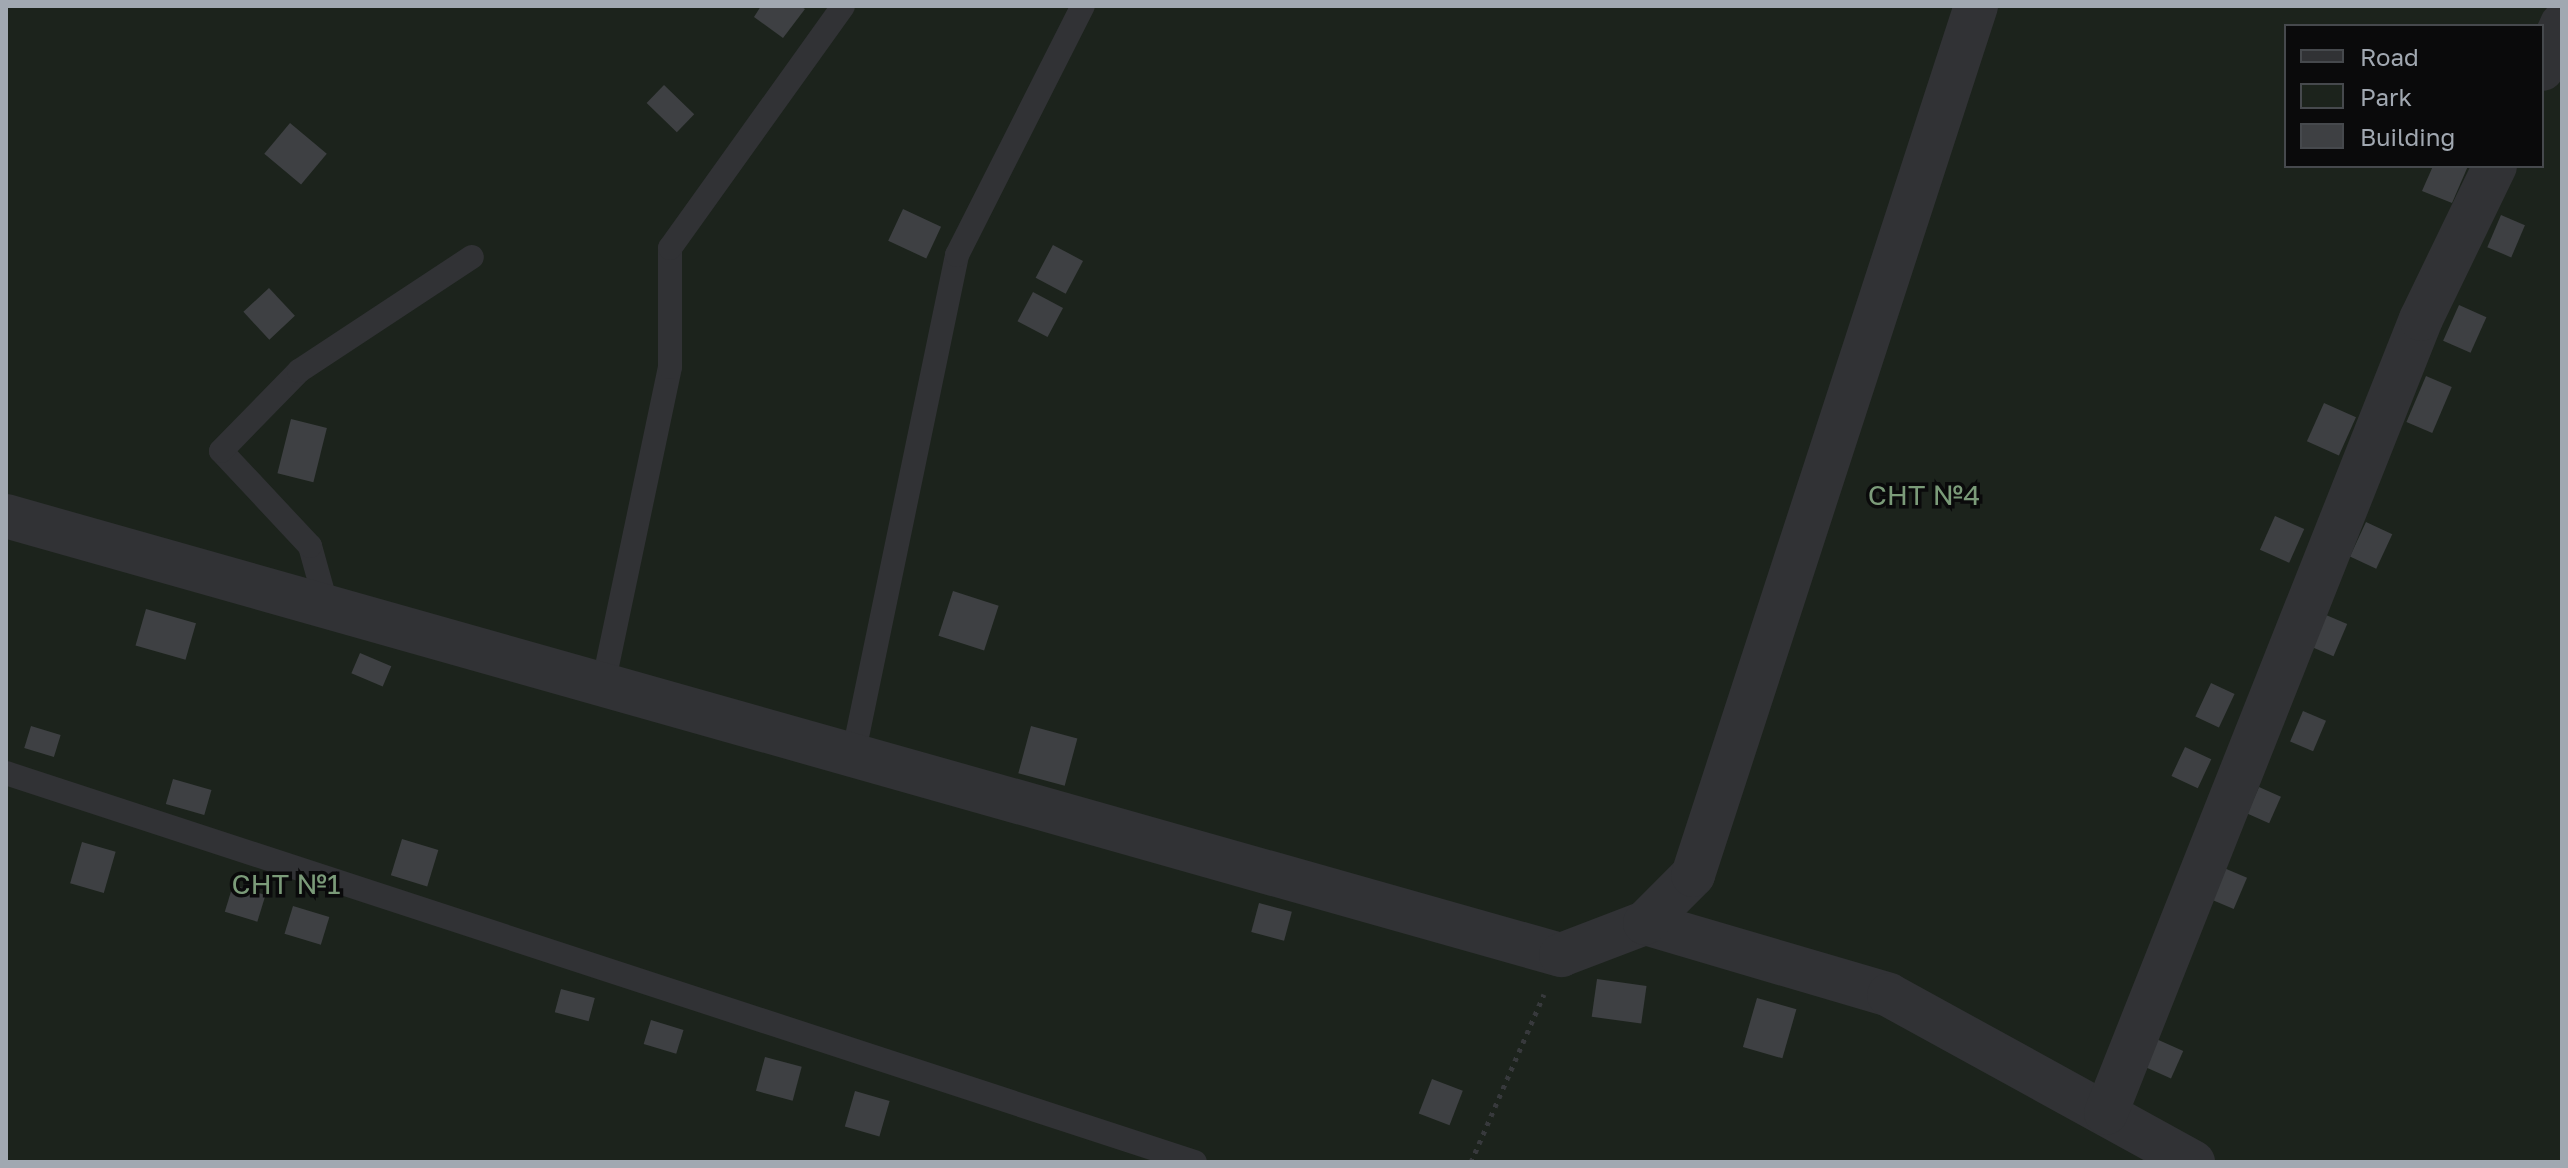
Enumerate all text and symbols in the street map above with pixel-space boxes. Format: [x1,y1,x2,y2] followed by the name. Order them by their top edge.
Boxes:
[2284,24,2544,168] legend
[2360,42,2419,71] text: Road
[2360,82,2412,111] text: Park
[2360,122,2455,151] text: Building
[1868,478,1980,512] park label: СНТ №4
[232,867,340,901] park label: СНТ №1

